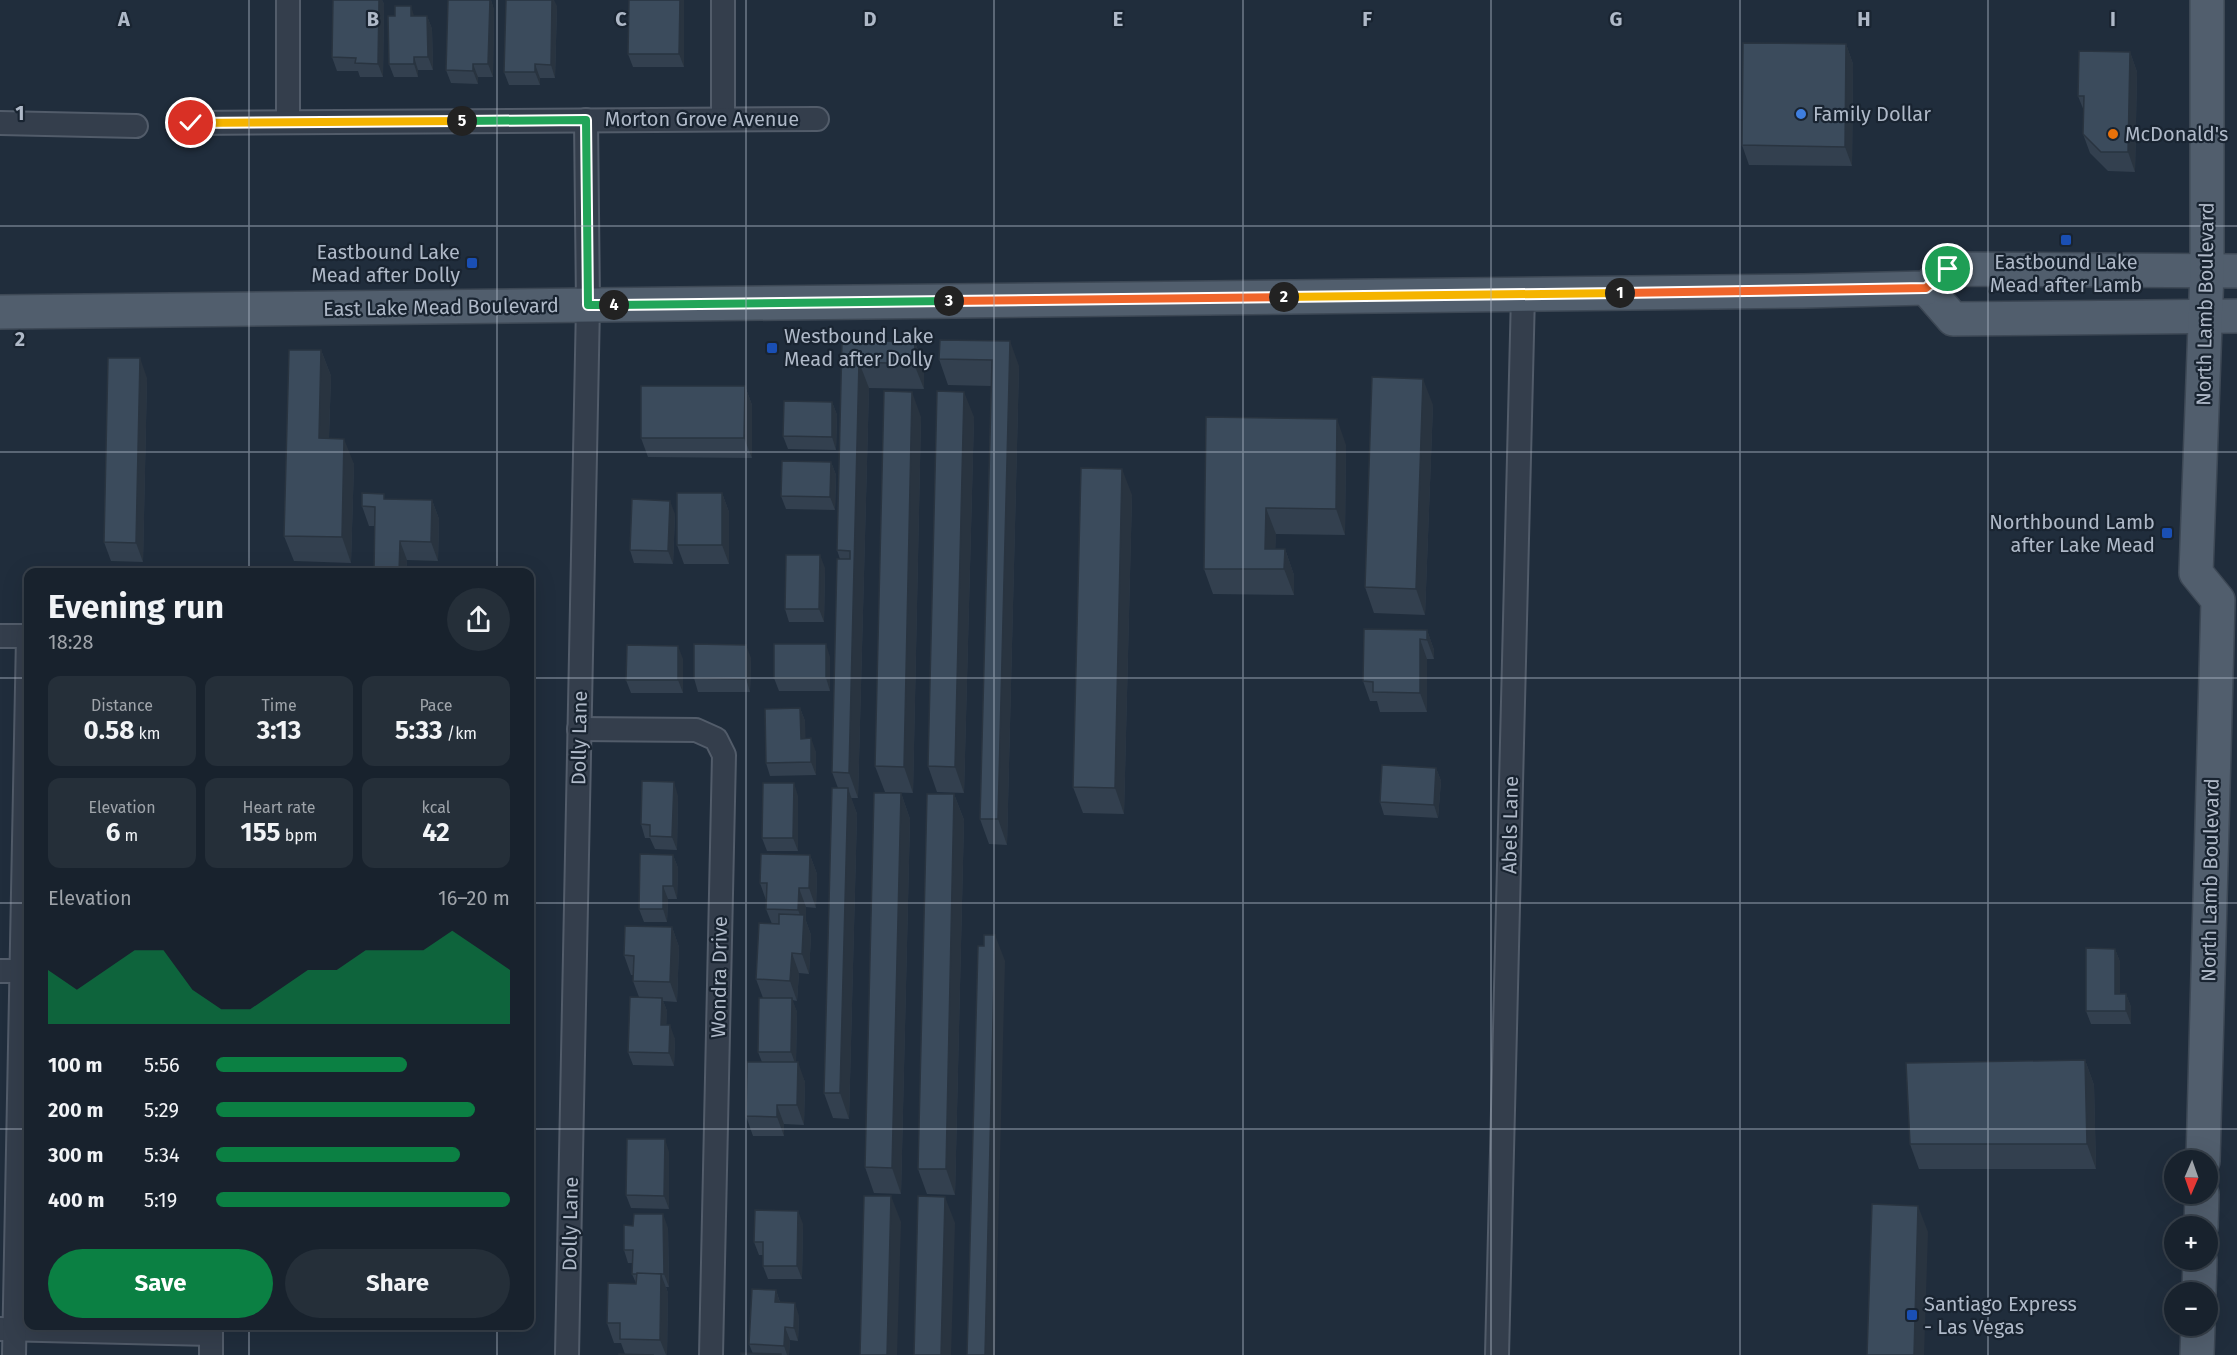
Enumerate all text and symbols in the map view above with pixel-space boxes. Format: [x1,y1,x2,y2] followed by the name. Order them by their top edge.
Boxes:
[117,7,131,31] text: A
[367,7,379,31] text: B
[615,7,627,31] text: C
[863,7,877,31] text: D
[1113,7,1123,31] text: E
[1362,7,1372,31] text: F
[1610,7,1622,31] text: G
[1857,7,1871,31] text: H
[2110,7,2116,31] text: I
[165,97,216,148] pin
[15,101,25,125] text: 1
[1813,102,1931,126] place label: Family Dollar
[174,106,207,139] icon: check
[447,106,477,136] pin: 5
[605,107,799,131] street label: Morton Grove Avenue
[1794,107,1808,121] marker: Family Dollar
[458,111,466,130] text: 5
[2125,122,2228,146] place label: McDonald's
[2106,127,2120,141] marker: McDonald's
[2191,202,2219,406] street label: North Lamb Boulevard
[2059,233,2073,247] marker: Eastbound Lake Mead after Lamb
[311,240,460,287] place label: Eastbound Lake Mead after Dolly
[1922,243,1973,294] pin
[1990,250,2142,297] place label: Eastbound Lake Mead after Lamb
[1931,252,1964,285] icon: arrive
[465,256,479,270] marker: Eastbound Lake Mead after Dolly
[1605,278,1635,308] pin: 1
[1269,282,1299,312] pin: 2
[1616,283,1624,302] text: 1
[934,286,964,316] pin: 3
[1280,287,1288,306] text: 2
[599,290,629,320] pin: 4
[945,291,953,310] text: 3
[323,293,559,321] street label: East Lake Mead Boulevard
[609,295,619,314] text: 4
[784,324,934,371] place label: Westbound Lake Mead after Dolly
[15,327,25,351] text: 2
[765,341,779,355] marker: Westbound Lake Mead after Dolly
[1989,510,2155,557] place label: Northbound Lamb after Lake Mead
[2160,526,2174,540] marker: Northbound Lamb after Lake Mead
[48,587,224,627] text: Evening run
[447,588,510,651] button: share
[48,630,93,654] text: 18:28
[566,691,592,785] street label: Dolly Lane
[91,696,153,715] text: Distance
[261,696,297,715] text: Time
[419,696,453,715] text: Pace
[84,715,134,746] text: 0.58
[257,715,301,746] text: 3:13
[395,715,443,746] text: 5:33
[134,724,160,743] text: km
[443,724,477,743] text: /km
[1497,776,1523,874] street label: Abels Lane
[2196,778,2224,982] street label: North Lamb Boulevard
[88,798,156,817] text: Elevation
[243,798,315,817] text: Heart rate
[422,798,450,817] text: kcal
[106,817,120,848] text: 6
[241,817,280,848] text: 155
[422,817,450,848] text: 42
[120,826,138,845] text: m
[280,826,317,845] text: bpm
[48,886,132,910] text: Elevation
[438,886,510,910] text: 16–20 m
[706,916,732,1038] street label: Wondra Drive
[48,1053,102,1077] text: 100 m
[144,1053,180,1077] text: 5:56
[48,1098,103,1122] text: 200 m
[144,1098,179,1122] text: 5:29
[48,1143,103,1167] text: 300 m
[144,1143,180,1167] text: 5:34
[2164,1150,2218,1204] north arrow
[2164,1150,2218,1336] map controls
[557,1177,583,1271] street label: Dolly Lane
[48,1188,104,1212] text: 400 m
[144,1188,177,1212] text: 5:19
[2164,1216,2218,1270] button: +
[48,1249,273,1318] button: Save
[285,1249,510,1318] button: Share
[2164,1282,2218,1336] button: −
[1924,1292,2077,1339] place label: Santiago Express - Las Vegas
[1905,1308,1919,1322] marker: Santiago Express - Las Vegas

